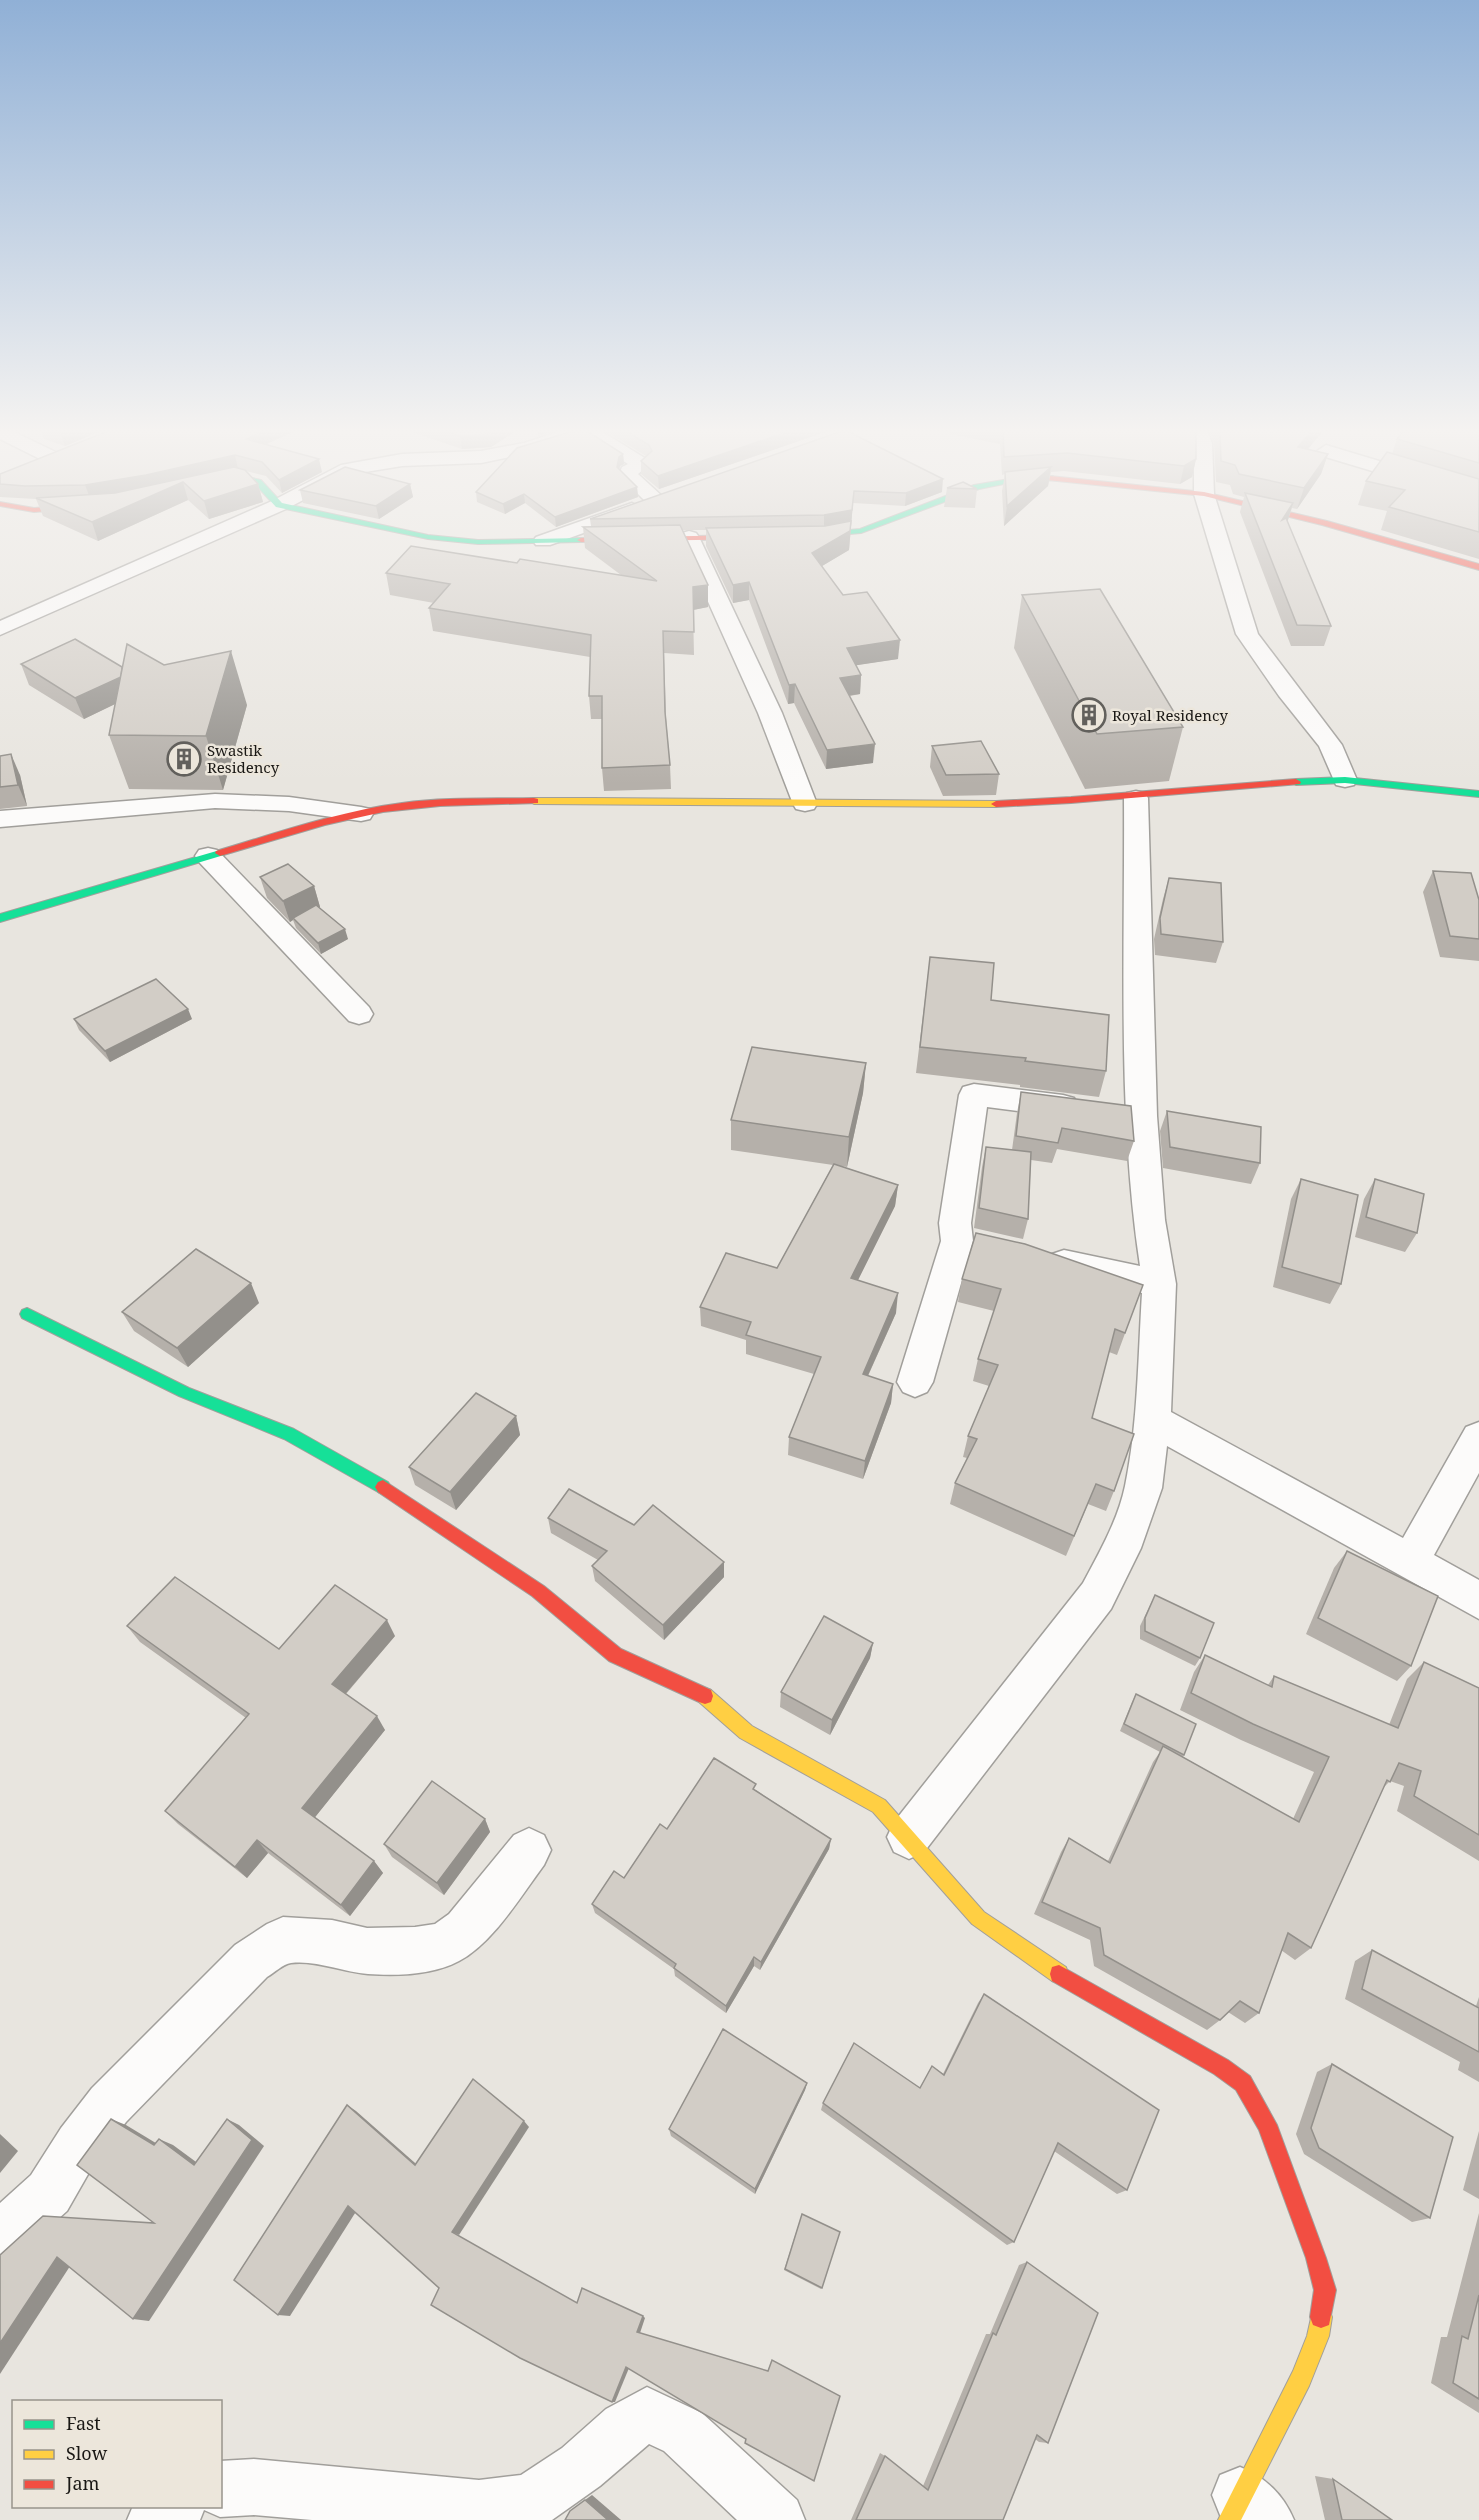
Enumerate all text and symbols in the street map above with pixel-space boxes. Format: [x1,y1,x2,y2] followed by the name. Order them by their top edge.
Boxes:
[1071,697,1107,733] building icon: Royal Residency
[1112,705,1228,725] place label: Royal Residency
[207,740,280,777] place label: Swastik Residency
[166,741,202,777] building icon: Swastik Residency
[12,2400,222,2508] legend
[66,2411,101,2435] text: Fast
[66,2441,108,2465] text: Slow
[65,2471,100,2495] text: Jam

